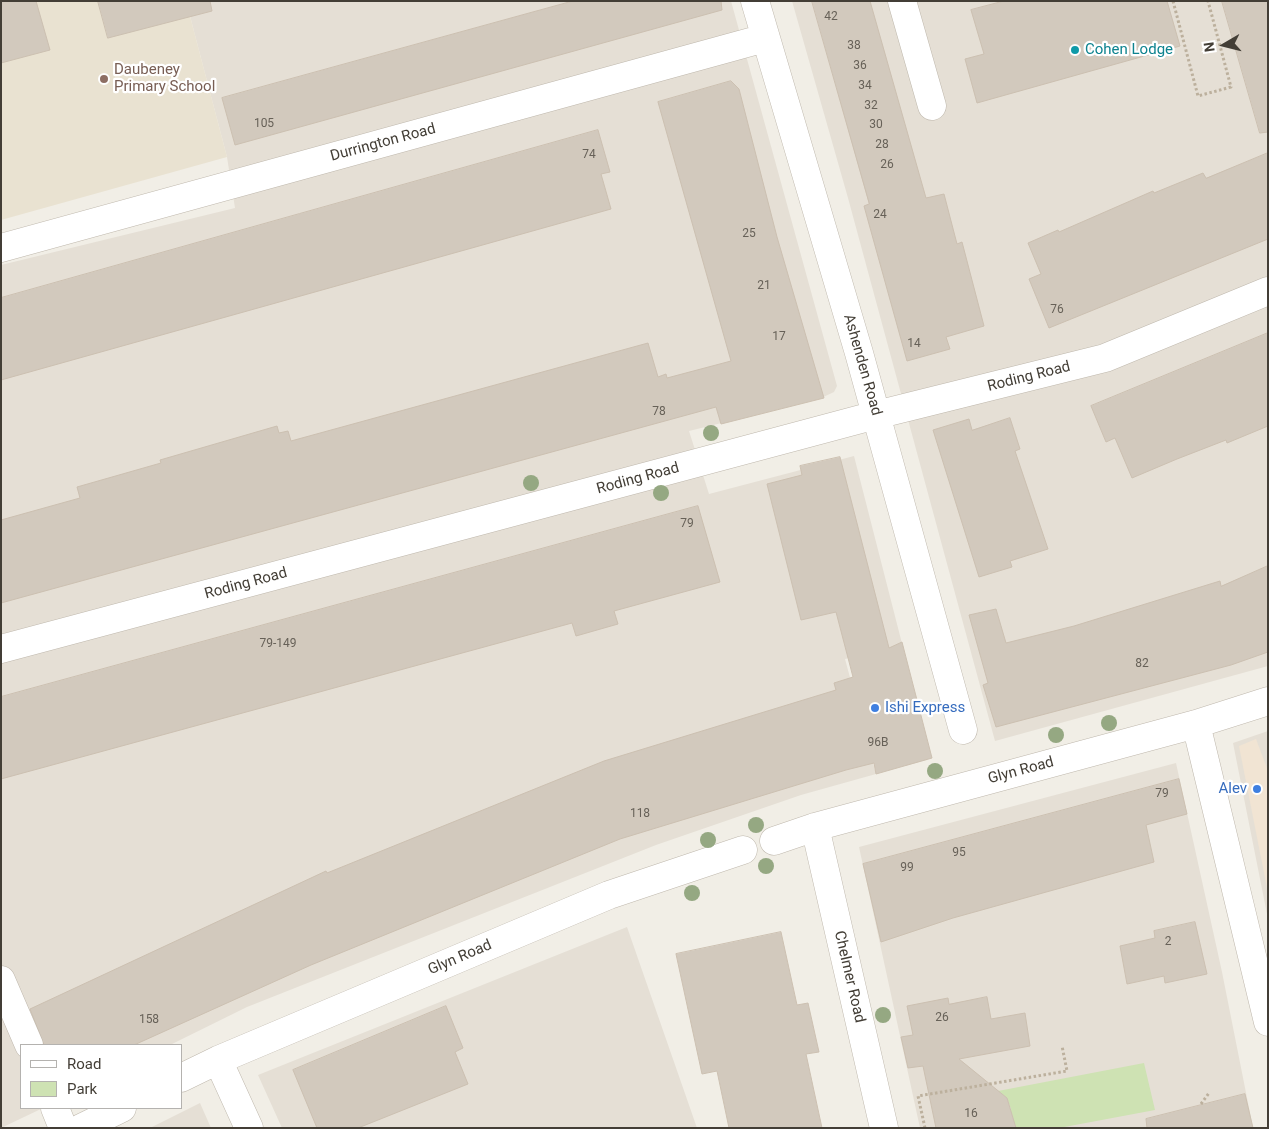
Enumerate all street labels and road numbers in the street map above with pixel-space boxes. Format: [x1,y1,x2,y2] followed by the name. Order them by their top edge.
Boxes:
[328,120,438,166] street label: Durrington Road
[839,312,885,418] street label: Ashenden Road
[986,358,1072,396] street label: Roding Road
[595,459,681,499] street label: Roding Road
[203,564,289,604] street label: Roding Road
[986,754,1056,788] street label: Glyn Road
[830,929,868,1025] street label: Chelmer Road
[425,937,495,979] street label: Glyn Road

